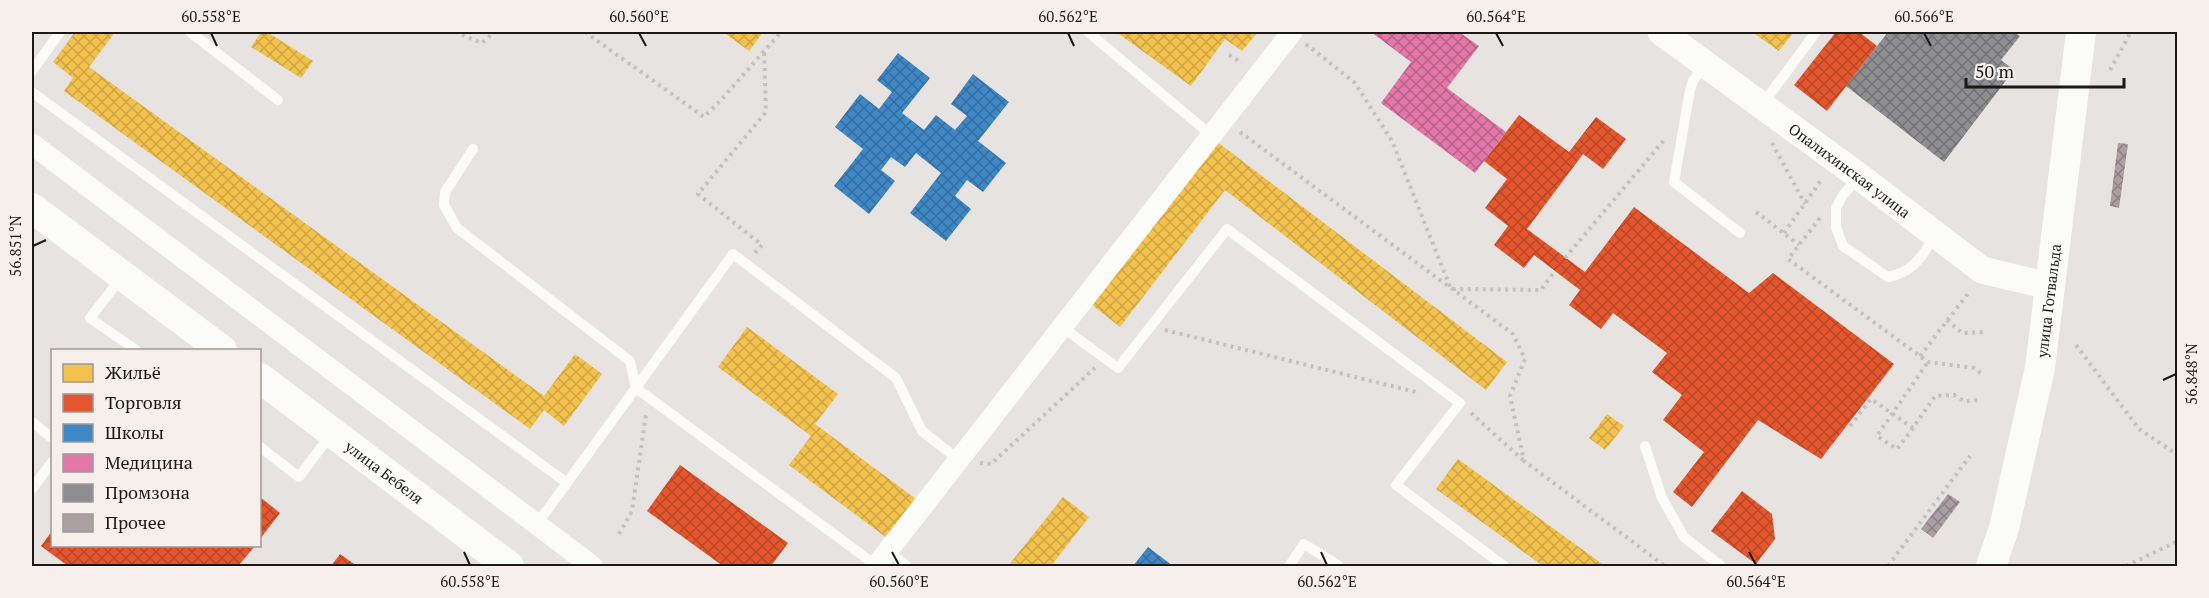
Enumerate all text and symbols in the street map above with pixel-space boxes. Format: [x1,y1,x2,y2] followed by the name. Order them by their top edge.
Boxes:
[181,6,241,26] text: 60.558°E
[609,6,669,26] text: 60.560°E
[1038,6,1098,26] text: 60.562°E
[1466,6,1526,26] text: 60.564°E
[1894,6,1954,26] text: 60.566°E
[1966,51,2124,89] scale bar
[1975,59,2015,83] text: 50 m
[1785,118,1915,222] street label: Опалихинская улица
[5,215,25,277] text: 56.851°N
[2031,242,2065,360] street label: улица Готвальда
[2181,343,2201,405] text: 56.848°N
[51,349,261,547] legend
[105,360,161,384] text: Жильё
[105,390,182,414] text: Торговля
[105,420,164,444] text: Школы
[341,435,428,508] street label: улица Бебеля
[105,450,193,474] text: Медицина
[105,480,190,504] text: Промзона
[105,510,166,534] text: Прочее
[440,571,500,591] text: 60.558°E
[869,571,929,591] text: 60.560°E
[1297,571,1357,591] text: 60.562°E
[1726,571,1786,591] text: 60.564°E

